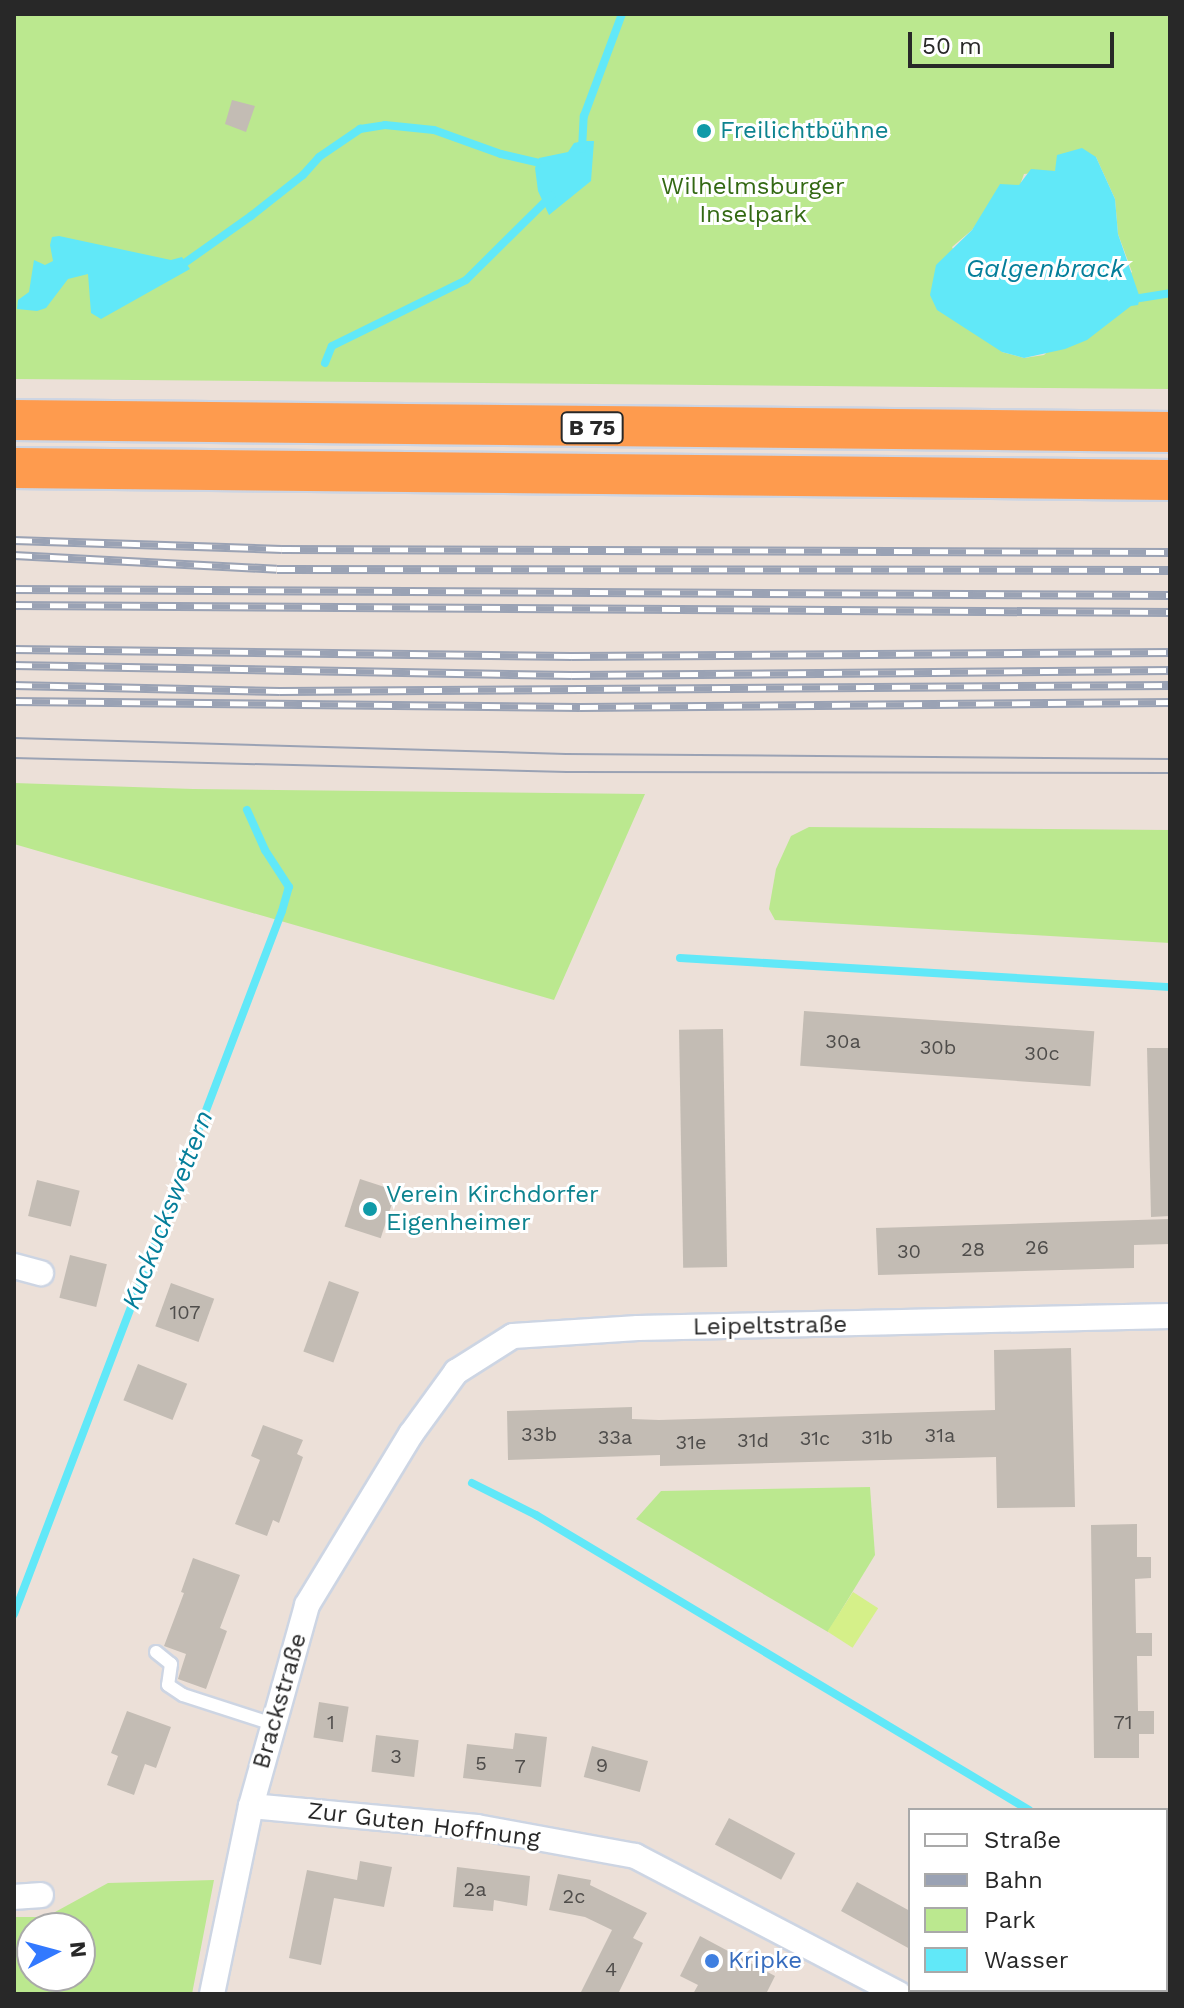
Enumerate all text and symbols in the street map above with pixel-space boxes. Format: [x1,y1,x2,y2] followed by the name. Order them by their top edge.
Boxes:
[912,16,1118,66] scale bar
[922,32,982,60] text: 50 m
[720,117,889,145] place label: Freilichtbühne
[695,122,713,140] marker: Freilichtbühne
[661,173,845,229] park label: Wilhelmsburger Inselpark
[966,253,1124,285] water label: Galgenbrack
[560,410,624,446] road number: B 75
[825,1029,861,1053] house number: 30a
[920,1035,956,1059] house number: 30b
[1024,1041,1060,1065] house number: 30c
[116,1106,220,1314] water label: Kuckuckswettern
[386,1181,599,1237] place label: Verein Kirchdorfer Eigenheimer
[361,1200,379,1218] marker: Verein Kirchdorfer Eigenheimer
[1025,1235,1049,1259] house number: 26
[961,1237,985,1261] house number: 28
[897,1239,921,1263] house number: 30
[169,1300,201,1324] house number: 107
[693,1310,847,1342] street label: Leipeltstraße
[521,1422,557,1446] house number: 33b
[925,1423,955,1447] house number: 31a
[598,1425,632,1449] house number: 33a
[861,1425,893,1449] house number: 31b
[800,1426,830,1450] house number: 31c
[737,1428,769,1452] house number: 31d
[676,1430,706,1454] house number: 31e
[247,1630,313,1772] street label: Brackstraße
[327,1710,335,1734] house number: 1
[1113,1710,1133,1734] house number: 71
[390,1744,402,1768] house number: 3
[475,1751,487,1775] house number: 5
[596,1753,608,1777] house number: 9
[514,1754,526,1778] house number: 7
[306,1796,542,1854] street label: Zur Guten Hoffnung
[908,1808,1168,1992] legend
[984,1826,1061,1854] text: Straße
[984,1866,1043,1894] text: Bahn
[464,1877,486,1901] house number: 2a
[563,1884,585,1908] house number: 2c
[984,1906,1036,1934] text: Park
[16,1912,96,1992] north arrow
[65,1940,92,1959] text: N
[984,1946,1069,1974] text: Wasser
[728,1947,802,1975] place label: Kripke
[703,1952,721,1970] marker: Kripke
[605,1957,617,1981] house number: 4

